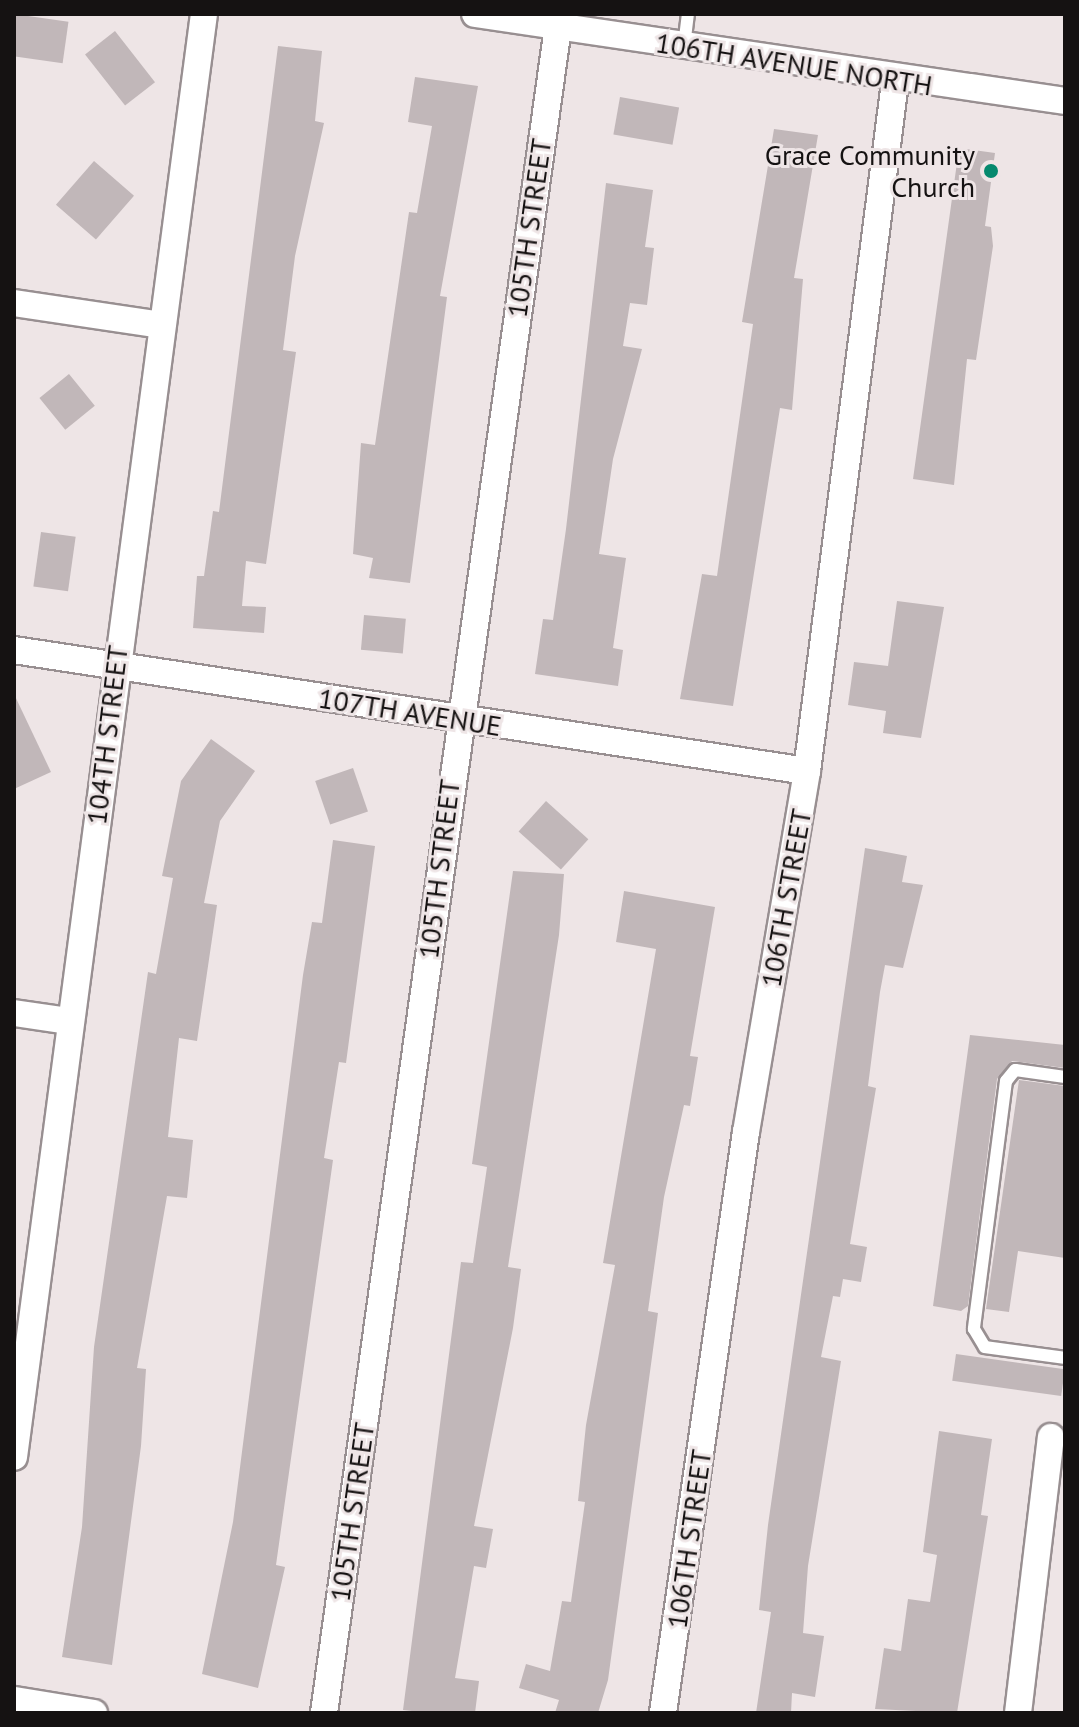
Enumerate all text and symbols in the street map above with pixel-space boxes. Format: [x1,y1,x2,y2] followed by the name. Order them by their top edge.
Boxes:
[653,25,935,103] street label: 106TH AVENUE NORTH
[500,136,558,320] street label: 105TH STREET
[765,138,975,204] place label: Grace Community Church
[982,162,1000,180] marker: Grace Community Church
[79,644,135,826] street label: 104TH STREET
[316,681,504,743] street label: 107TH AVENUE
[411,778,467,960] street label: 105TH STREET
[754,806,818,990] street label: 106TH STREET
[323,1420,381,1604] street label: 105TH STREET
[660,1447,718,1631] street label: 106TH STREET

